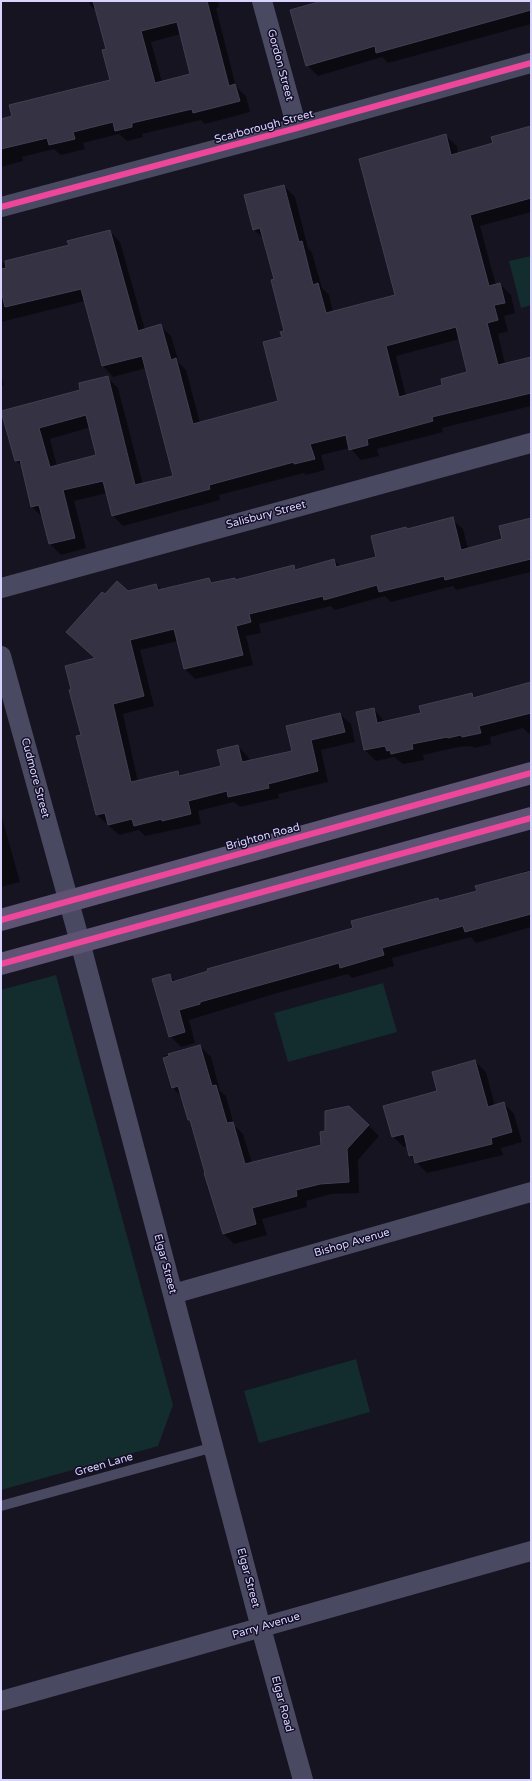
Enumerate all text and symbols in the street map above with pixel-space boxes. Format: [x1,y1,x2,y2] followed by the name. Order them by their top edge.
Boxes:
[264,28,296,102] street label: Gordon Street
[213,107,315,147] street label: Scarborough Street
[225,498,307,532] street label: Salisbury Street
[18,736,52,820] street label: Cudmore Street
[225,821,301,853] street label: Brighton Road
[313,1226,391,1260] street label: Bishop Avenue
[151,1233,179,1295] street label: Elgar Street
[73,1450,135,1480] street label: Green Lane
[234,1547,262,1609] street label: Elgar Street
[231,1610,301,1642] street label: Parry Avenue
[268,1674,296,1734] street label: Elgar Road

